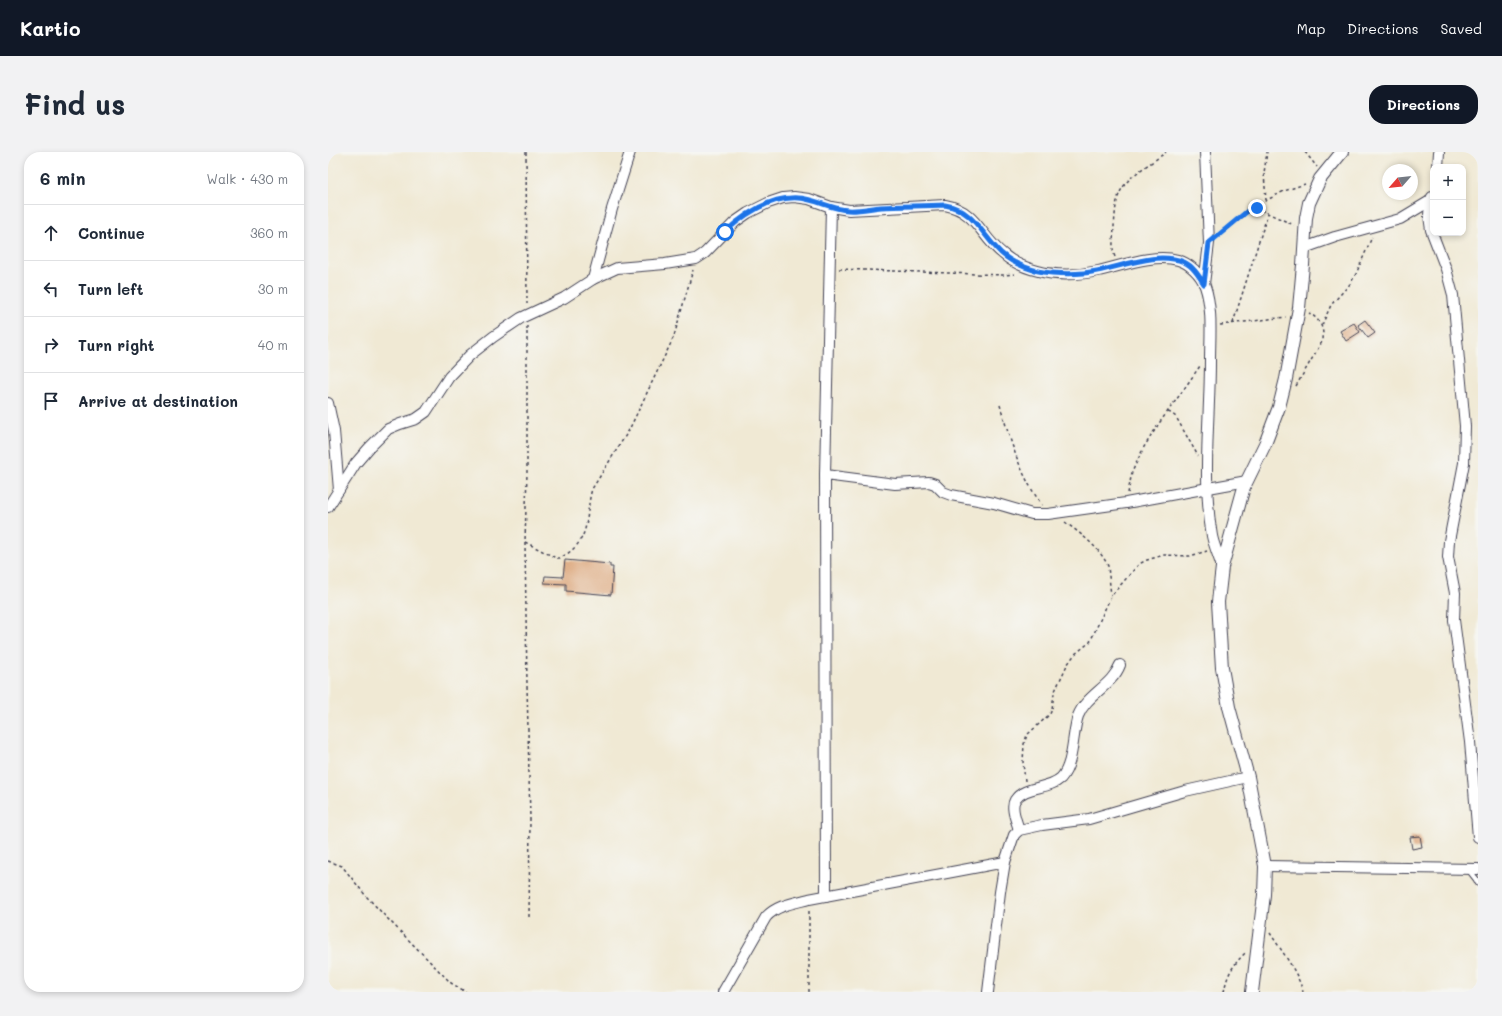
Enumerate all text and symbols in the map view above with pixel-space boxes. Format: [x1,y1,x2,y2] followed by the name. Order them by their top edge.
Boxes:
[20,16,80,41] text: Kartio
[1297,19,1325,38] text: Map
[1347,19,1418,38] text: Directions
[1440,19,1482,38] text: Saved
[1369,85,1478,124] button: Directions
[24,86,125,122] text: Find us
[1382,164,1418,200] north arrow
[1430,164,1466,236] map controls
[1430,164,1466,200] button: +
[40,167,85,189] text: 6 min
[207,170,288,187] text: Walk · 430 m
[1248,199,1266,217] route end
[1430,200,1466,236] button: −
[40,222,62,244] icon: ahead
[78,223,145,243] text: Continue
[716,223,734,241] route start
[250,224,288,241] text: 360 m
[40,278,62,300] icon: left
[78,279,143,299] text: Turn left
[258,280,288,297] text: 30 m
[40,334,62,356] icon: right
[78,335,155,355] text: Turn right
[258,336,288,353] text: 40 m
[40,390,62,412] icon: arrive
[78,391,238,411] text: Arrive at destination

